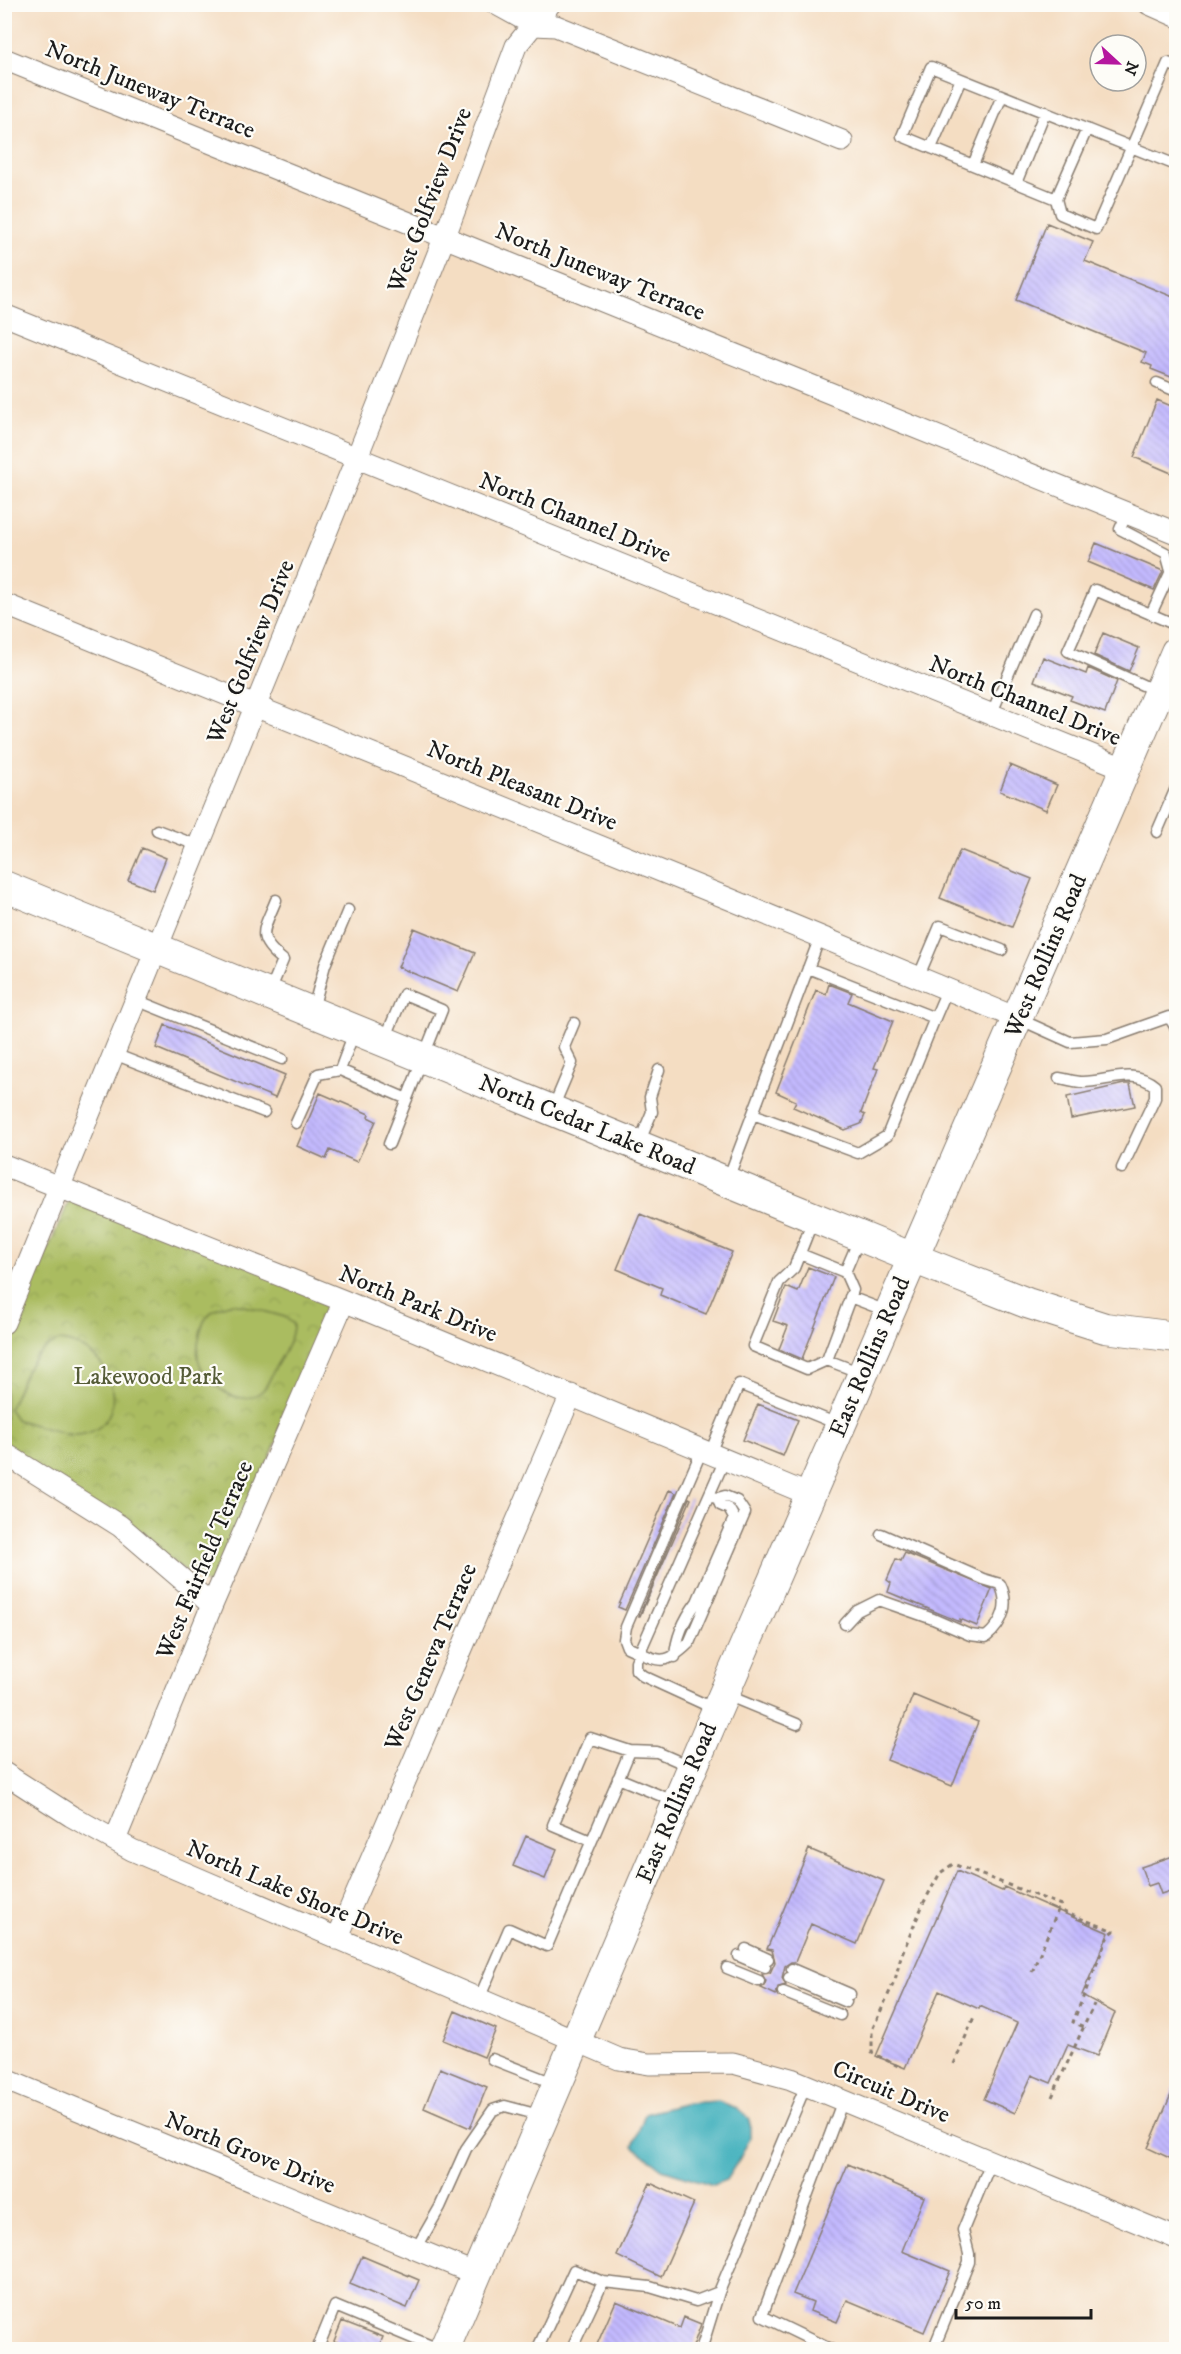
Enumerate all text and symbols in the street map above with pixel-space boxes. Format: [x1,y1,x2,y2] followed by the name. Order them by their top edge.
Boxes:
[1088,33,1148,93] north arrow
[40,34,260,146] street label: North Juneway Terrace
[1119,58,1143,78] text: N
[381,103,479,298] street label: West Golfview Drive
[490,216,710,328] street label: North Juneway Terrace
[475,466,676,570] street label: North Channel Drive
[200,556,302,749] street label: West Golfview Drive
[925,649,1126,753] street label: North Channel Drive
[422,734,622,838] street label: North Pleasant Drive
[998,870,1094,1043] street label: West Rollins Road
[474,1068,700,1182] street label: North Cedar Lake Road
[334,1259,502,1350] street label: North Park Drive
[823,1272,917,1442] street label: East Rollins Road
[73,1362,223,1392] park label: Lakewood Park
[149,1456,260,1665] street label: West Fairfield Terrace
[378,1559,484,1756] street label: West Geneva Terrace
[630,1718,724,1888] street label: East Rollins Road
[182,1834,408,1952] street label: North Lake Shore Drive
[828,2054,955,2130] street label: Circuit Drive
[160,2105,340,2201] street label: North Grove Drive
[956,2282,1091,2320] scale bar
[965,2293,1001,2315] text: 50 m

